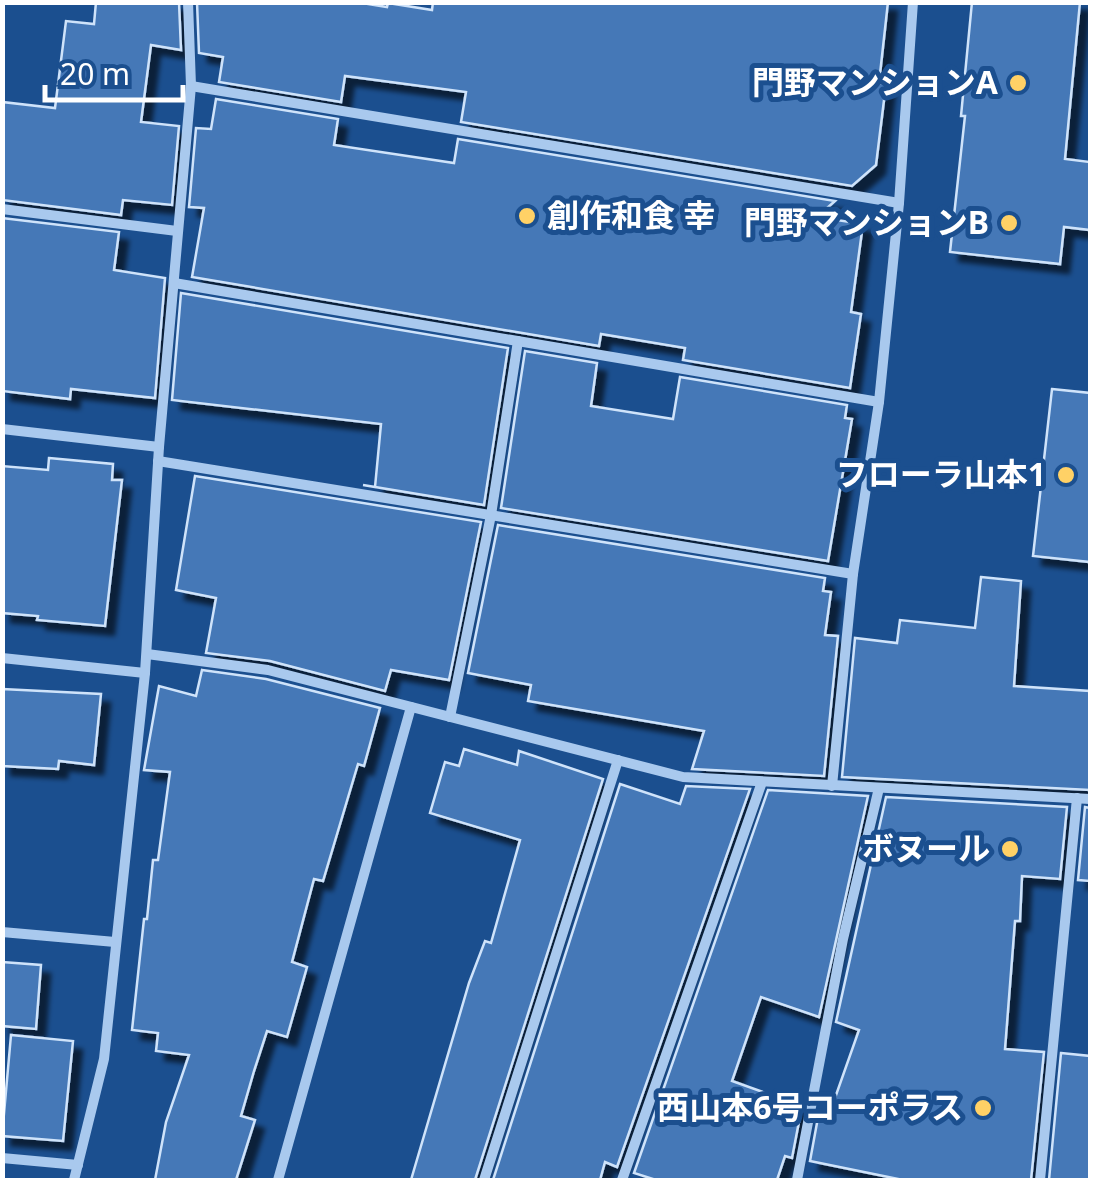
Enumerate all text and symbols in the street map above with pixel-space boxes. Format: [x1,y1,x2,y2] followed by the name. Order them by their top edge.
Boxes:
[45,40,182,102] scale bar
[60,53,130,94] text: 20 m
[752,60,999,103] place label: 門野マンションA
[1007,72,1029,94] marker: 門野マンションA
[547,193,715,236] place label: 創作和食 幸
[744,200,989,243] place label: 門野マンションB
[516,205,538,227] marker: 創作和食 幸
[998,212,1020,234] marker: 門野マンションB
[836,452,1046,495] place label: フローラ山本1
[1055,464,1077,486] marker: フローラ山本1
[862,826,990,869] place label: ボヌール
[999,838,1021,860] marker: ボヌール
[657,1085,963,1128] place label: 西山本6号コーポラス
[972,1097,994,1119] marker: 西山本6号コーポラス

